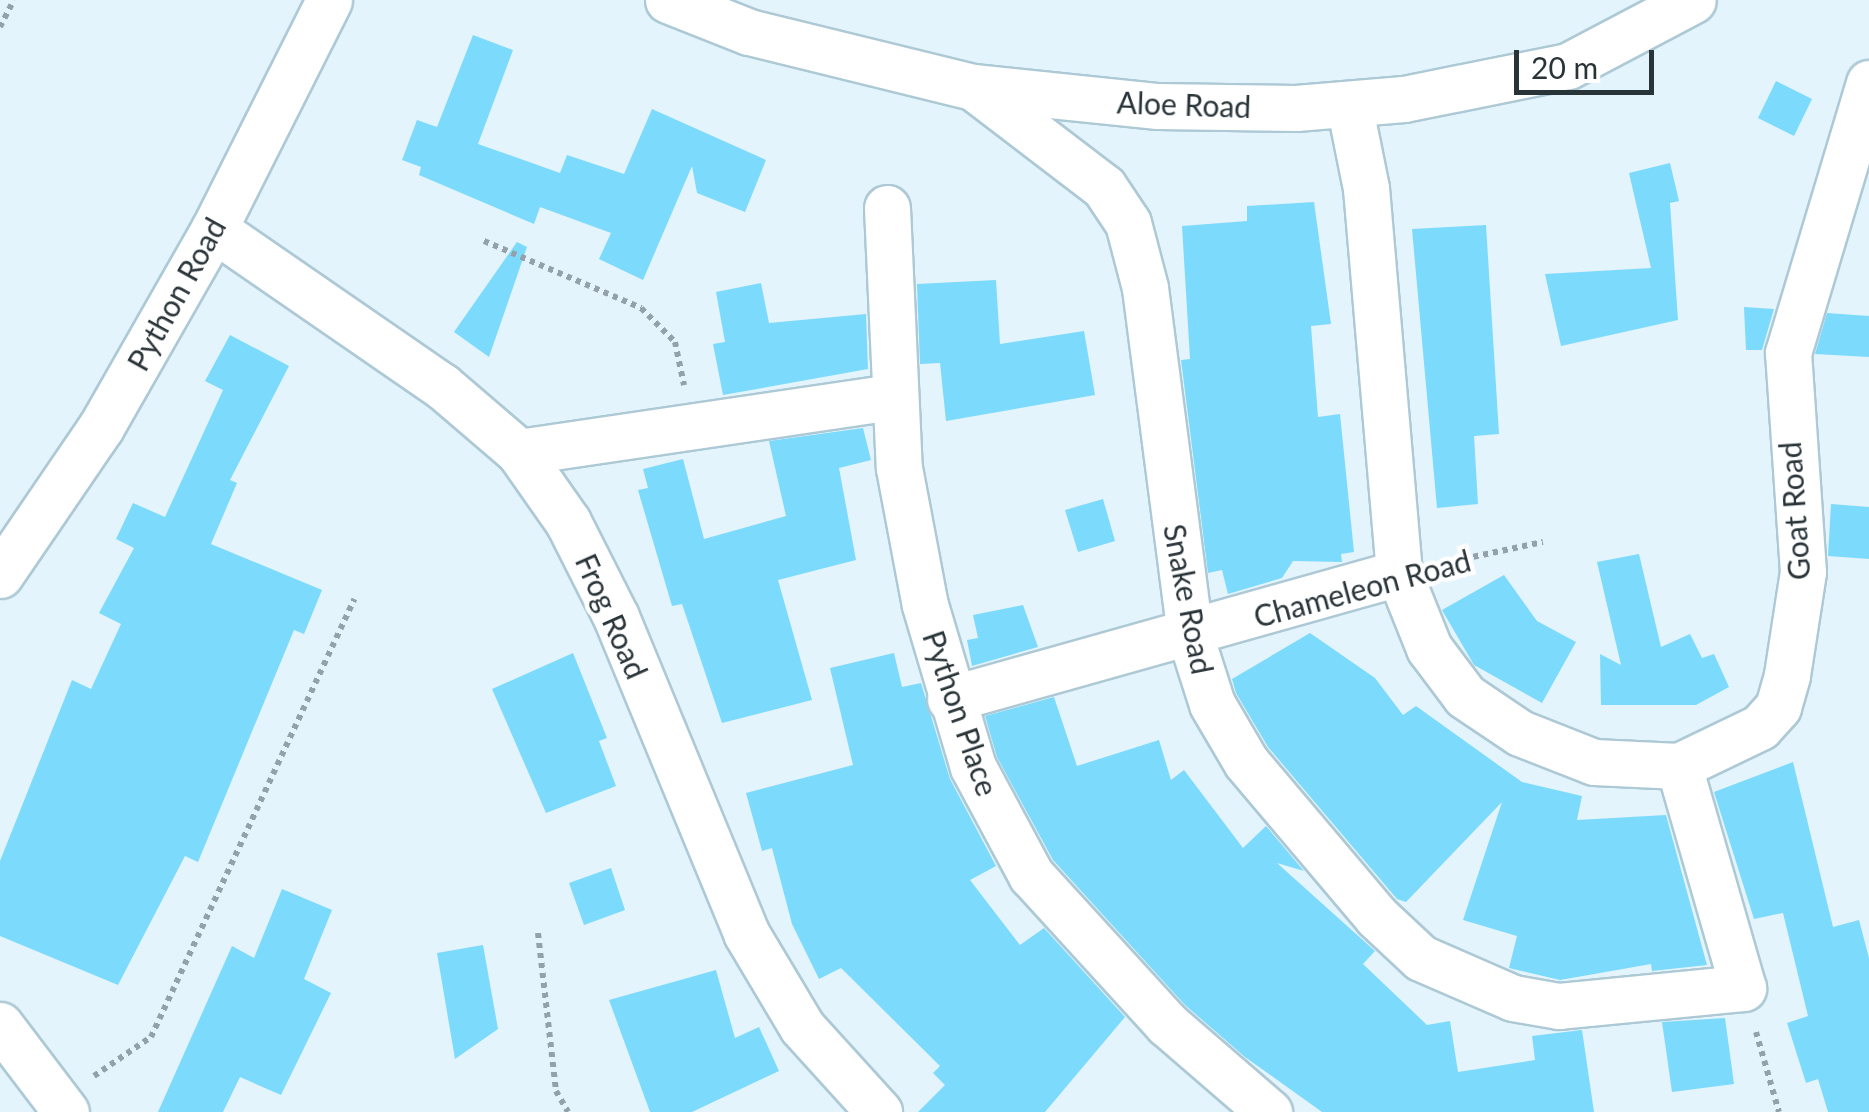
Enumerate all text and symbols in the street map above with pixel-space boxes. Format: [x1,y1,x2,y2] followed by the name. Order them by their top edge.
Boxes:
[1519,30,1659,92] scale bar
[1531,49,1598,85] text: 20 m
[1116,84,1252,124] street label: Aloe Road
[119,211,233,377] street label: Python Road
[1771,441,1817,581] street label: Goat Road
[1157,521,1221,677] street label: Snake Road
[1250,542,1474,634] street label: Chameleon Road
[569,548,655,684] street label: Frog Road
[916,626,1006,800] street label: Python Place

